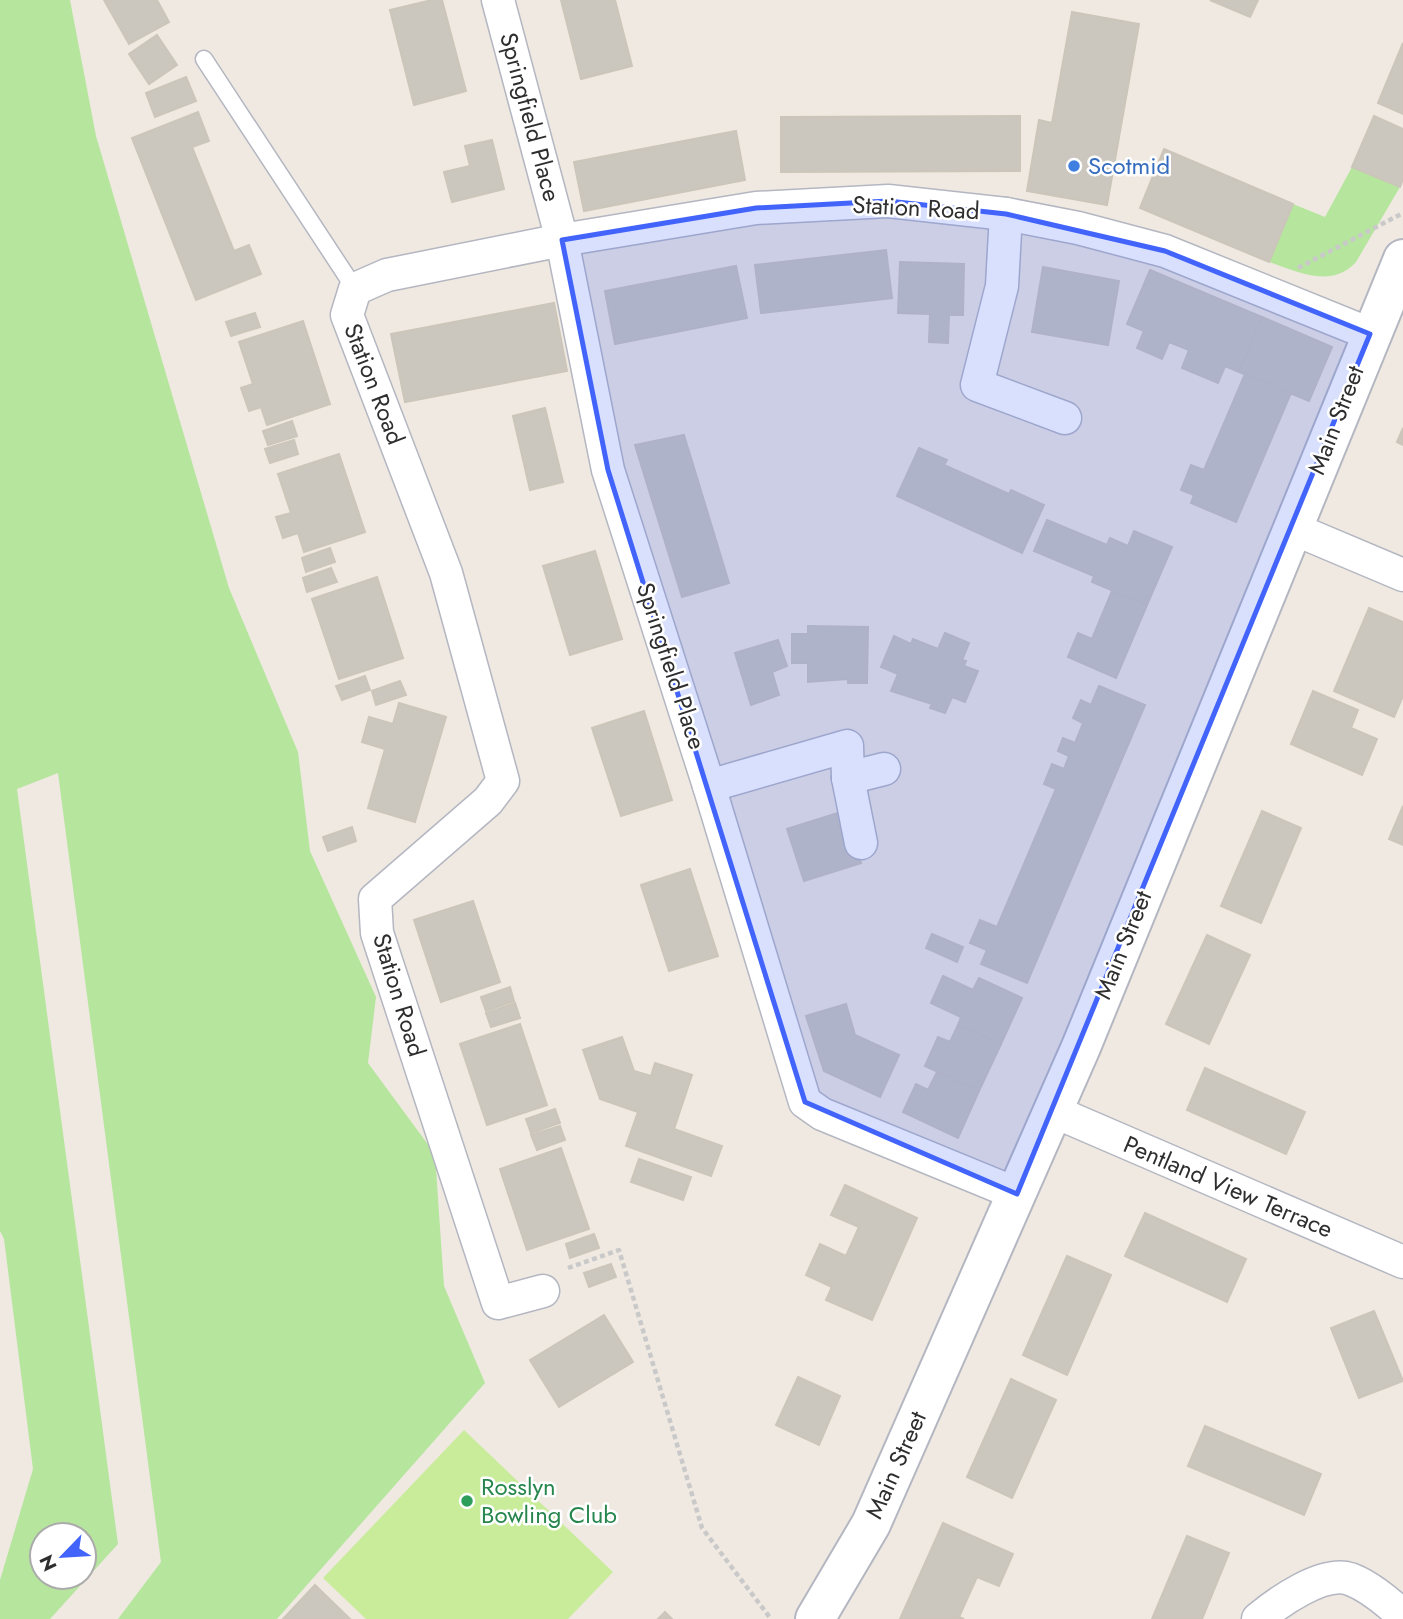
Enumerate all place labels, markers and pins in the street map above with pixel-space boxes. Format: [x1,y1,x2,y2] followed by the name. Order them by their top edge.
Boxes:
[1088,148,1170,183] place label: Scotmid
[1066,158,1082,174] marker: Scotmid
[481,1469,617,1532] place label: Rosslyn Bowling Club
[459,1493,475,1509] marker: Rosslyn Bowling Club

